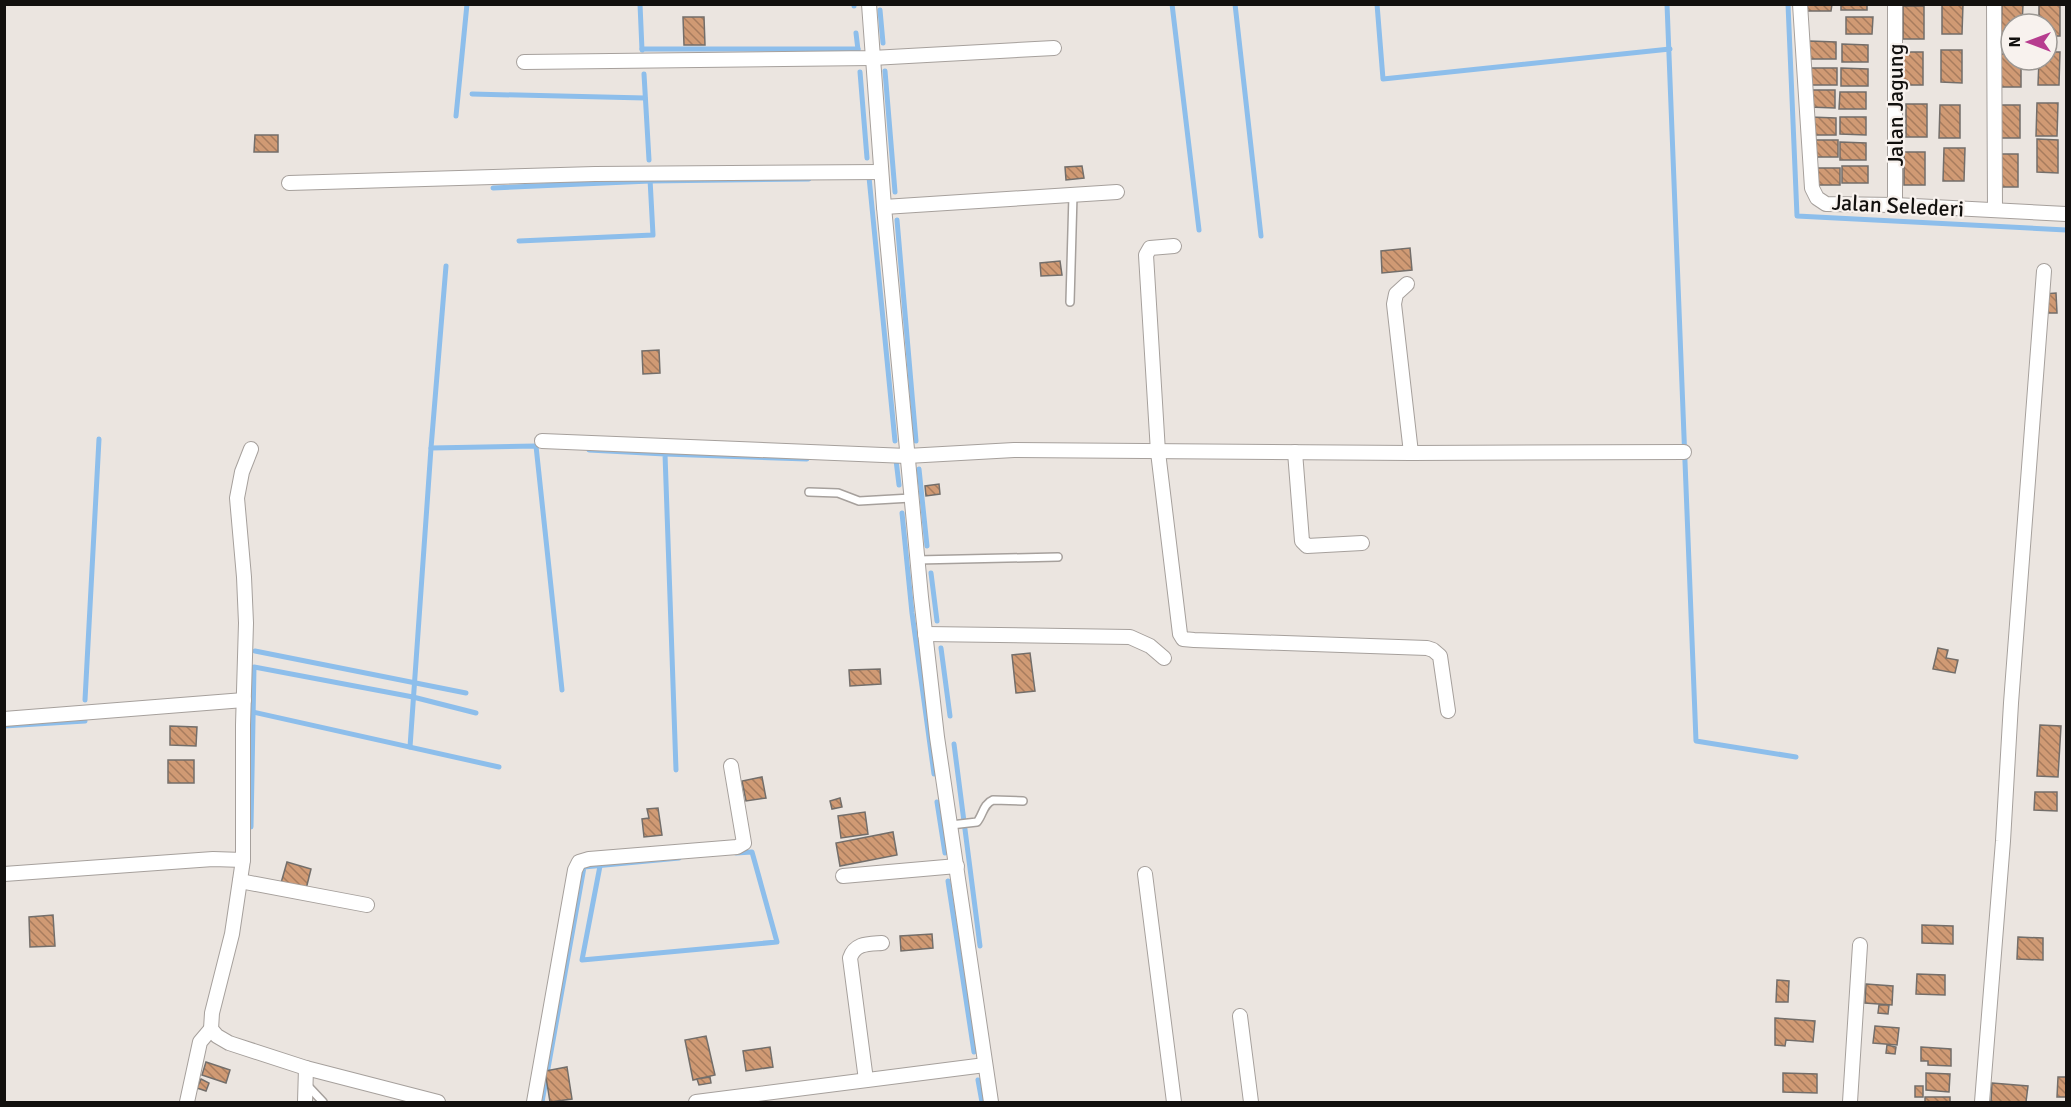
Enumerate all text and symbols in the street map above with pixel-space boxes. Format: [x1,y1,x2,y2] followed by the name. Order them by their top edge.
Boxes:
[1999,12,2059,72] north arrow
[2005,36,2025,48] text: N
[1882,44,1909,166] street label: Jalan Jagung
[1831,189,1965,222] street label: Jalan Selederi

